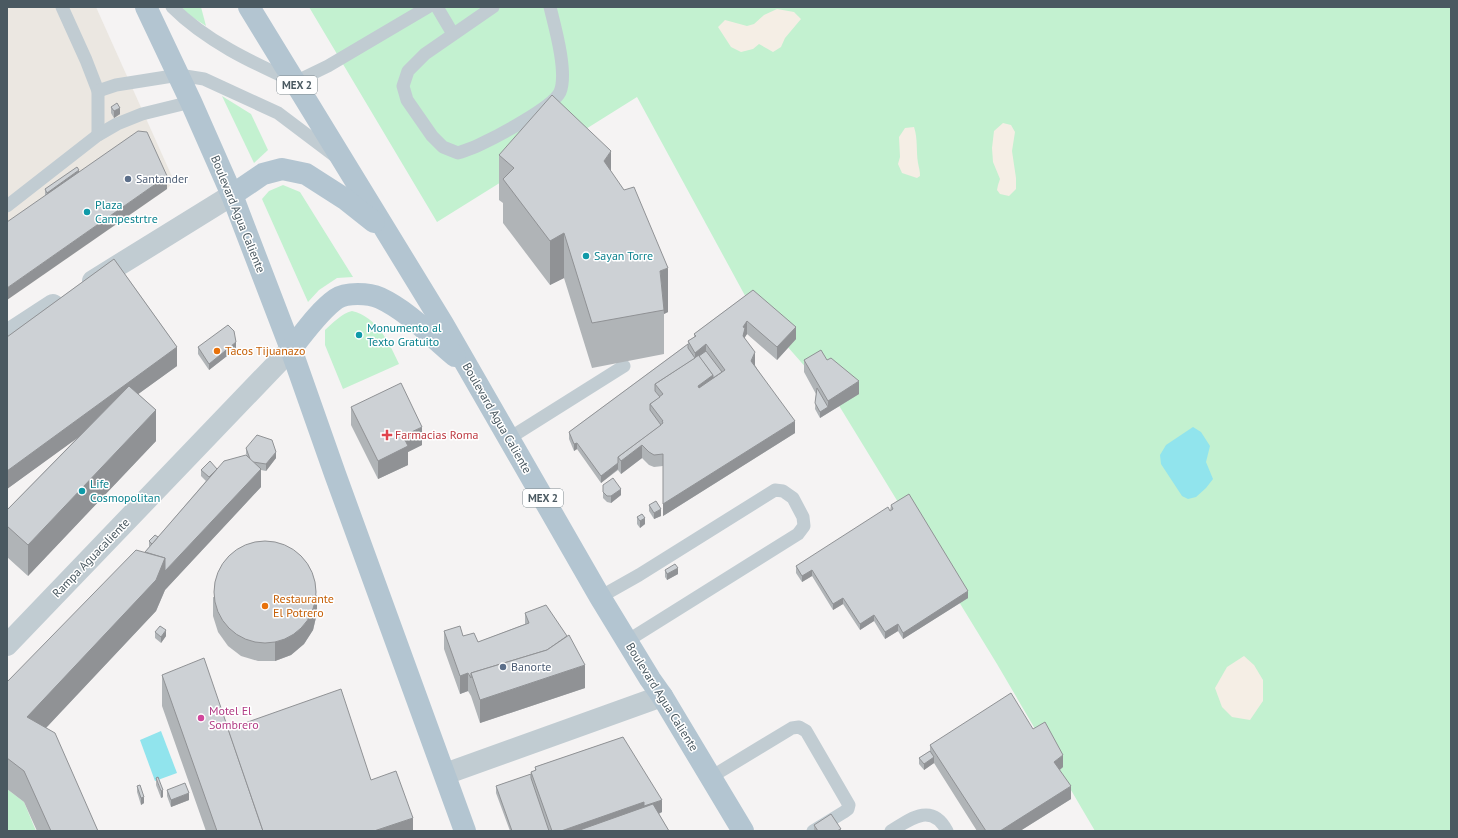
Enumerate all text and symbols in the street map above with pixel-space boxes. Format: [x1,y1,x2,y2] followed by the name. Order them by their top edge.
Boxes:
[277,76,317,94] road number: MEX 2
[208,153,269,275] street label: Boulevard Agua Caliente
[136,171,188,186] place label: Santander
[123,174,133,184] marker: Santander
[95,197,158,226] place label: Plaza Campestrtre
[82,207,92,217] marker: Plaza Campestrtre
[594,248,653,263] place label: Sayan Torre
[581,251,591,261] marker: Sayan Torre
[367,320,442,349] place label: Monumento al Texto Gratuito
[354,330,364,340] marker: Monumento al Texto Gratuito
[225,343,305,358] place label: Tacos Tijuanazo
[212,346,222,356] marker: Tacos Tijuanazo
[460,360,535,476] street label: Boulevard Agua Caliente
[395,427,479,442] place label: Farmacias Roma
[382,430,392,440] marker: Farmacias Roma
[90,476,160,505] place label: Life Cosmopolitan
[77,486,87,496] marker: Life Cosmopolitan
[523,489,563,507] road number: MEX 2
[49,515,132,600] street label: Rampa Aguacaliente
[273,591,334,620] place label: Restaurante El Potrero
[260,601,270,611] marker: Restaurante El Potrero
[623,640,702,754] street label: Boulevard Agua Caliente
[511,659,551,674] place label: Banorte
[498,662,508,672] marker: Banorte
[209,703,259,732] place label: Motel El Sombrero
[196,713,206,723] marker: Motel El Sombrero

